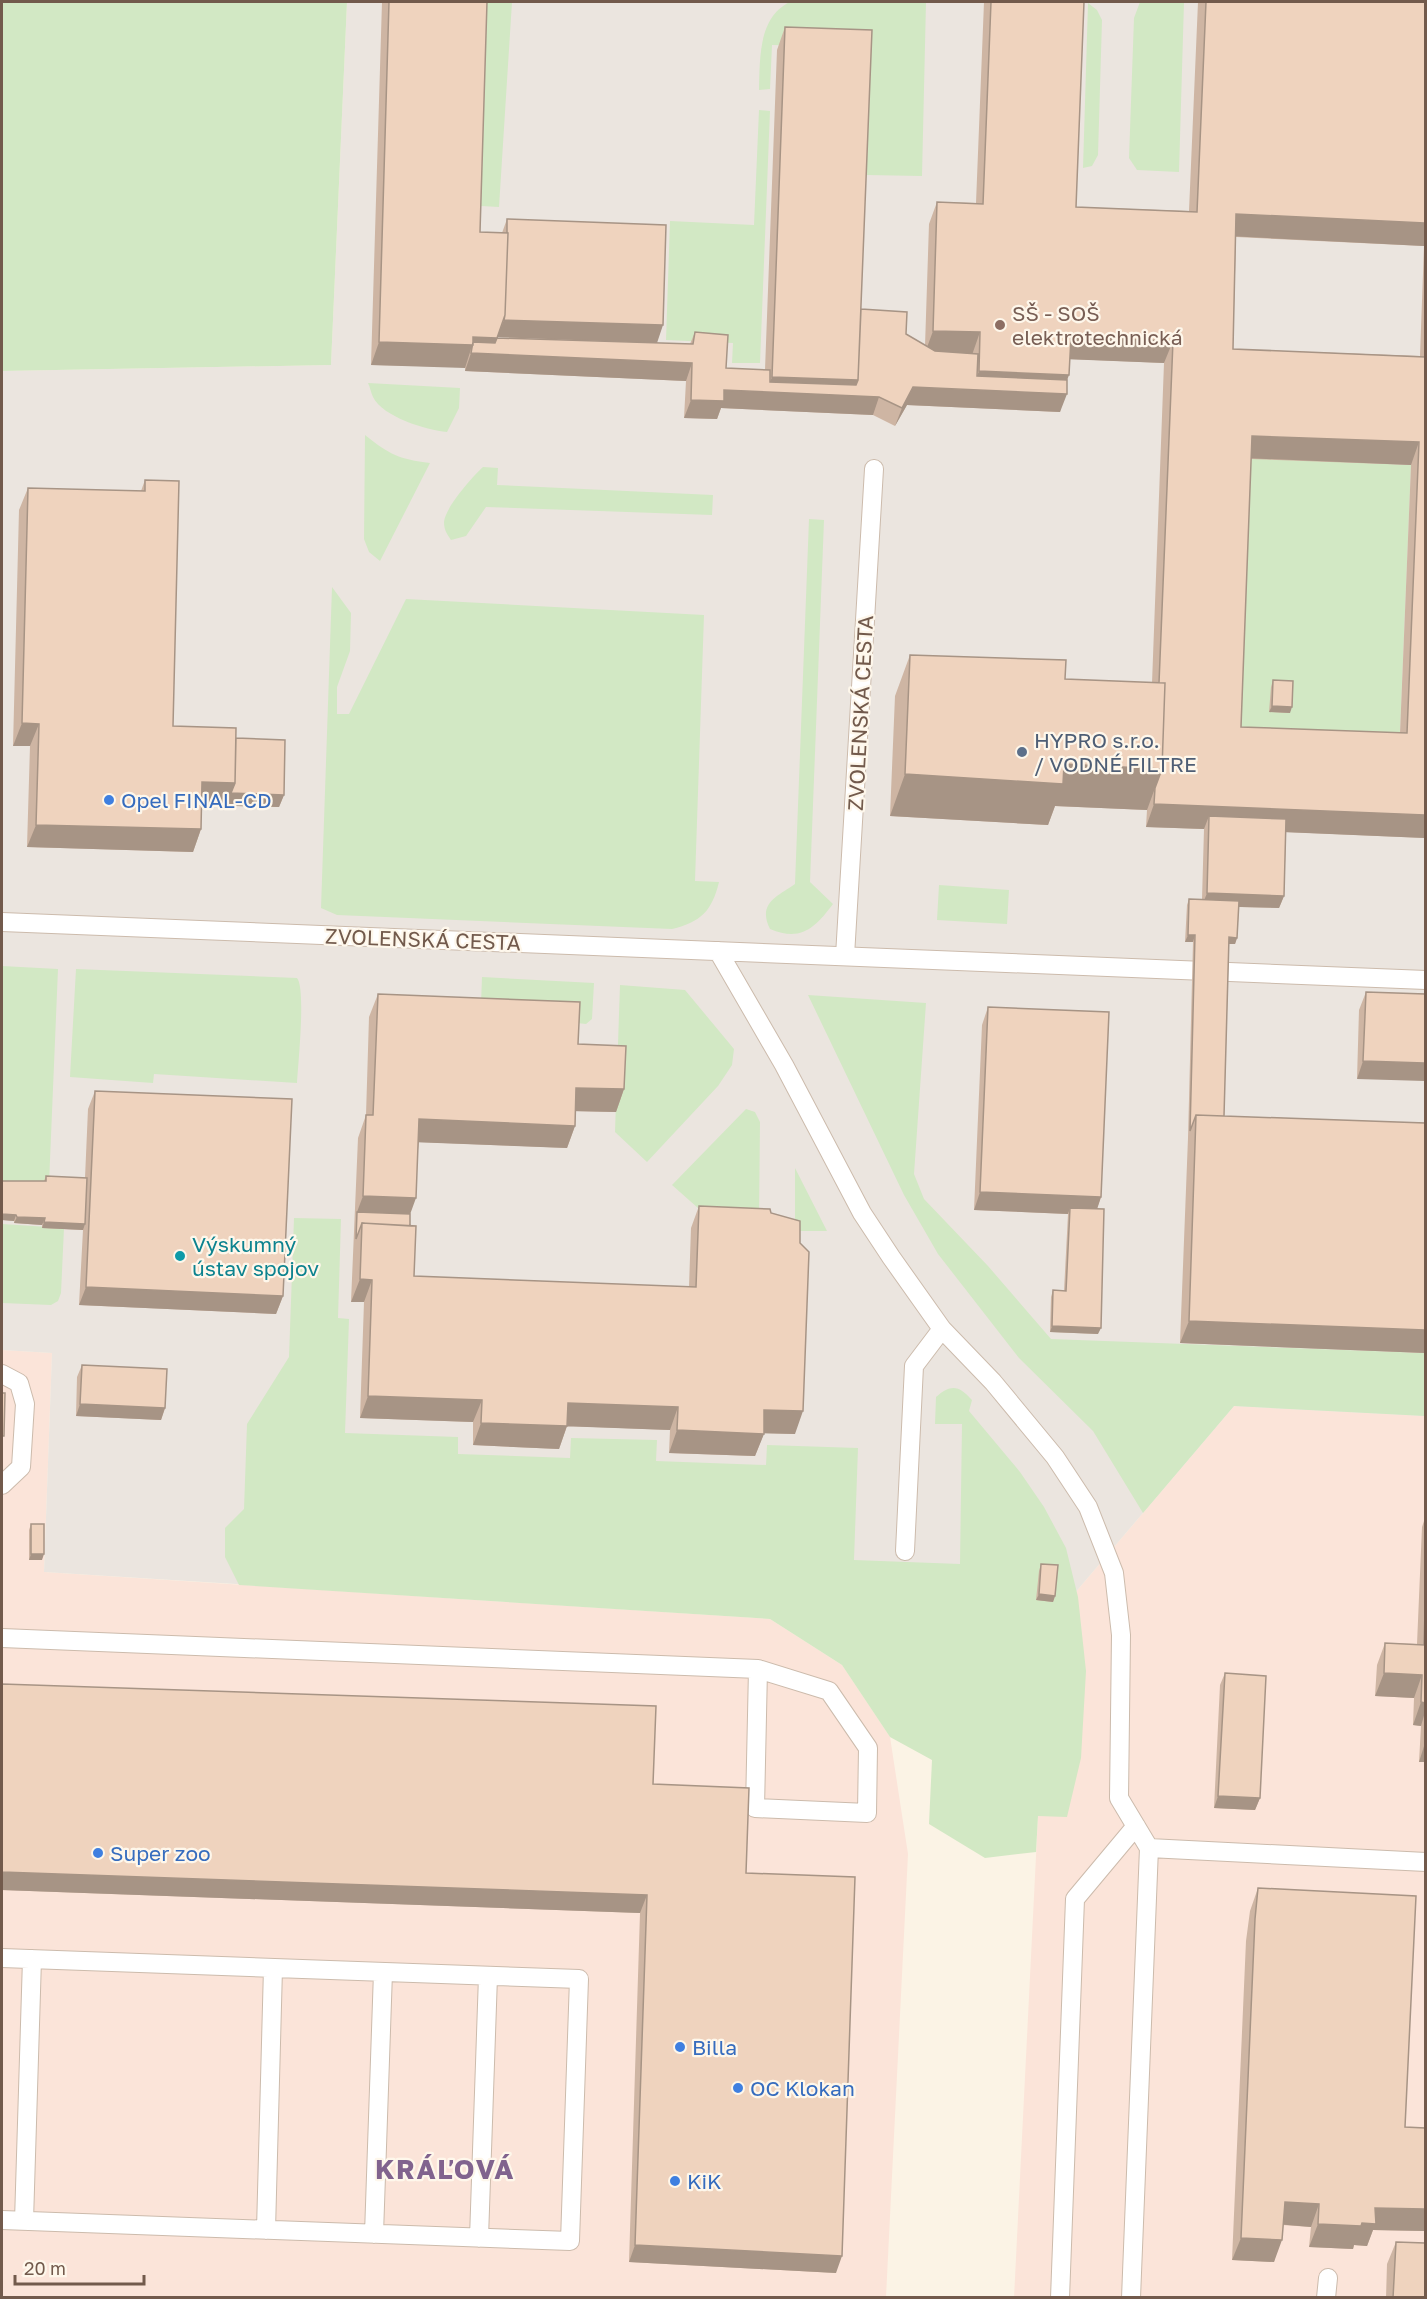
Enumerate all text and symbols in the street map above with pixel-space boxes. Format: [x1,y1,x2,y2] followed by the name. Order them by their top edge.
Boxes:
[1012,300,1183,350] place label: SŠ - SOŠ elektrotechnická
[993,318,1007,332] marker: SŠ - SOŠ elektrotechnická
[842,614,878,812] street label: ZVOLENSKÁ CESTA
[1034,727,1197,777] place label: HYPRO s.r.o. / VODNÉ FILTRE
[1015,745,1029,759] marker: HYPRO s.r.o. / VODNÉ FILTRE
[121,787,272,813] place label: Opel FINAL-CD
[102,793,116,807] marker: Opel FINAL-CD
[325,923,521,955] street label: ZVOLENSKÁ CESTA
[192,1231,319,1281] place label: Výskumný ústav spojov
[173,1249,187,1263] marker: Výskumný ústav spojov
[110,1840,211,1866] place label: Super zoo
[91,1846,105,1860] marker: Super zoo
[692,2034,737,2060] place label: Billa
[673,2040,687,2054] marker: Billa
[750,2075,855,2101] place label: OC Klokan
[731,2081,745,2095] marker: OC Klokan
[375,2153,515,2185] district label: KRÁĽOVÁ
[687,2168,722,2194] place label: KiK
[668,2174,682,2188] marker: KiK
[15,2248,144,2286] scale bar
[24,2257,66,2279] text: 20 m

